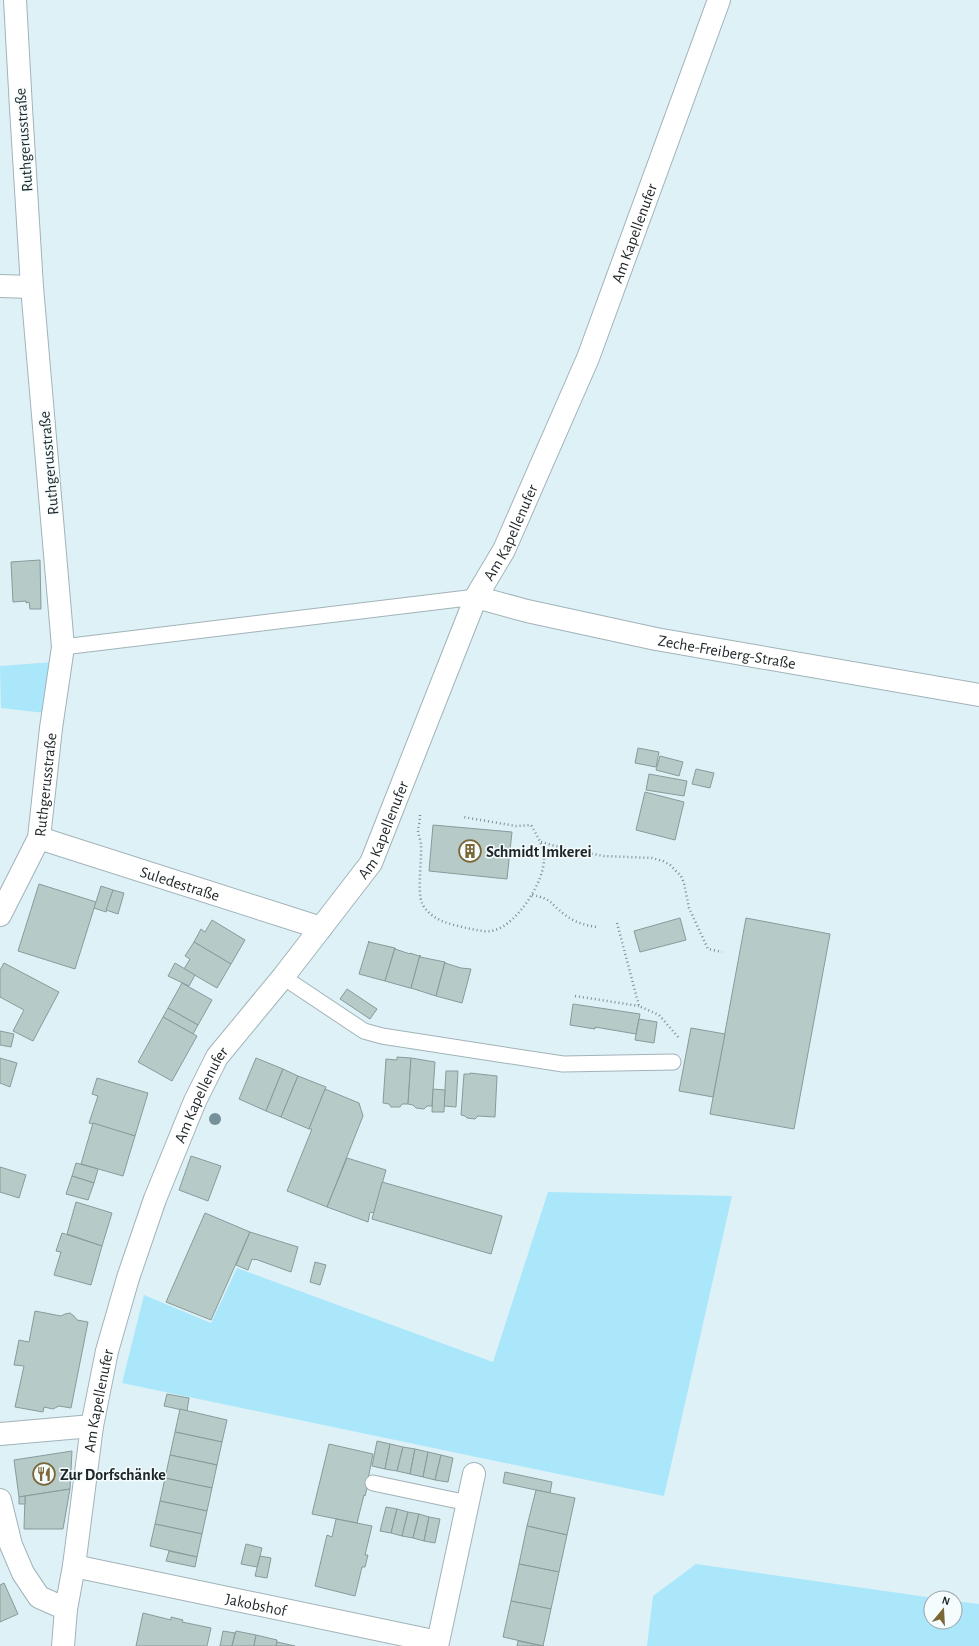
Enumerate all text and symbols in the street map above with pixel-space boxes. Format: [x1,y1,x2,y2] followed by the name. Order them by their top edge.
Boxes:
[12,87,36,192] street label: Ruthgerusstraße
[609,181,660,285] street label: Am Kapellenufer
[36,410,62,516] street label: Ruthgerusstraße
[481,481,541,584] street label: Am Kapellenufer
[657,633,797,672] street label: Zeche-Freiberg-Straße
[32,732,59,837] street label: Ruthgerusstraße
[355,778,412,882] street label: Am Kapellenufer
[457,838,483,864] building icon: Schmidt Imkerei
[486,844,592,860] place label: Schmidt Imkerei
[138,864,221,904] street label: Suledestraße
[172,1043,232,1145] street label: Am Kapellenufer
[82,1347,116,1453] street label: Am Kapellenufer
[31,1461,57,1487] restaurant icon: Zur Dorfschänke
[60,1467,166,1483] place label: Zur Dorfschänke
[923,1590,963,1630] north arrow
[224,1591,289,1619] street label: Jakobshof
[941,1595,951,1607] text: N

